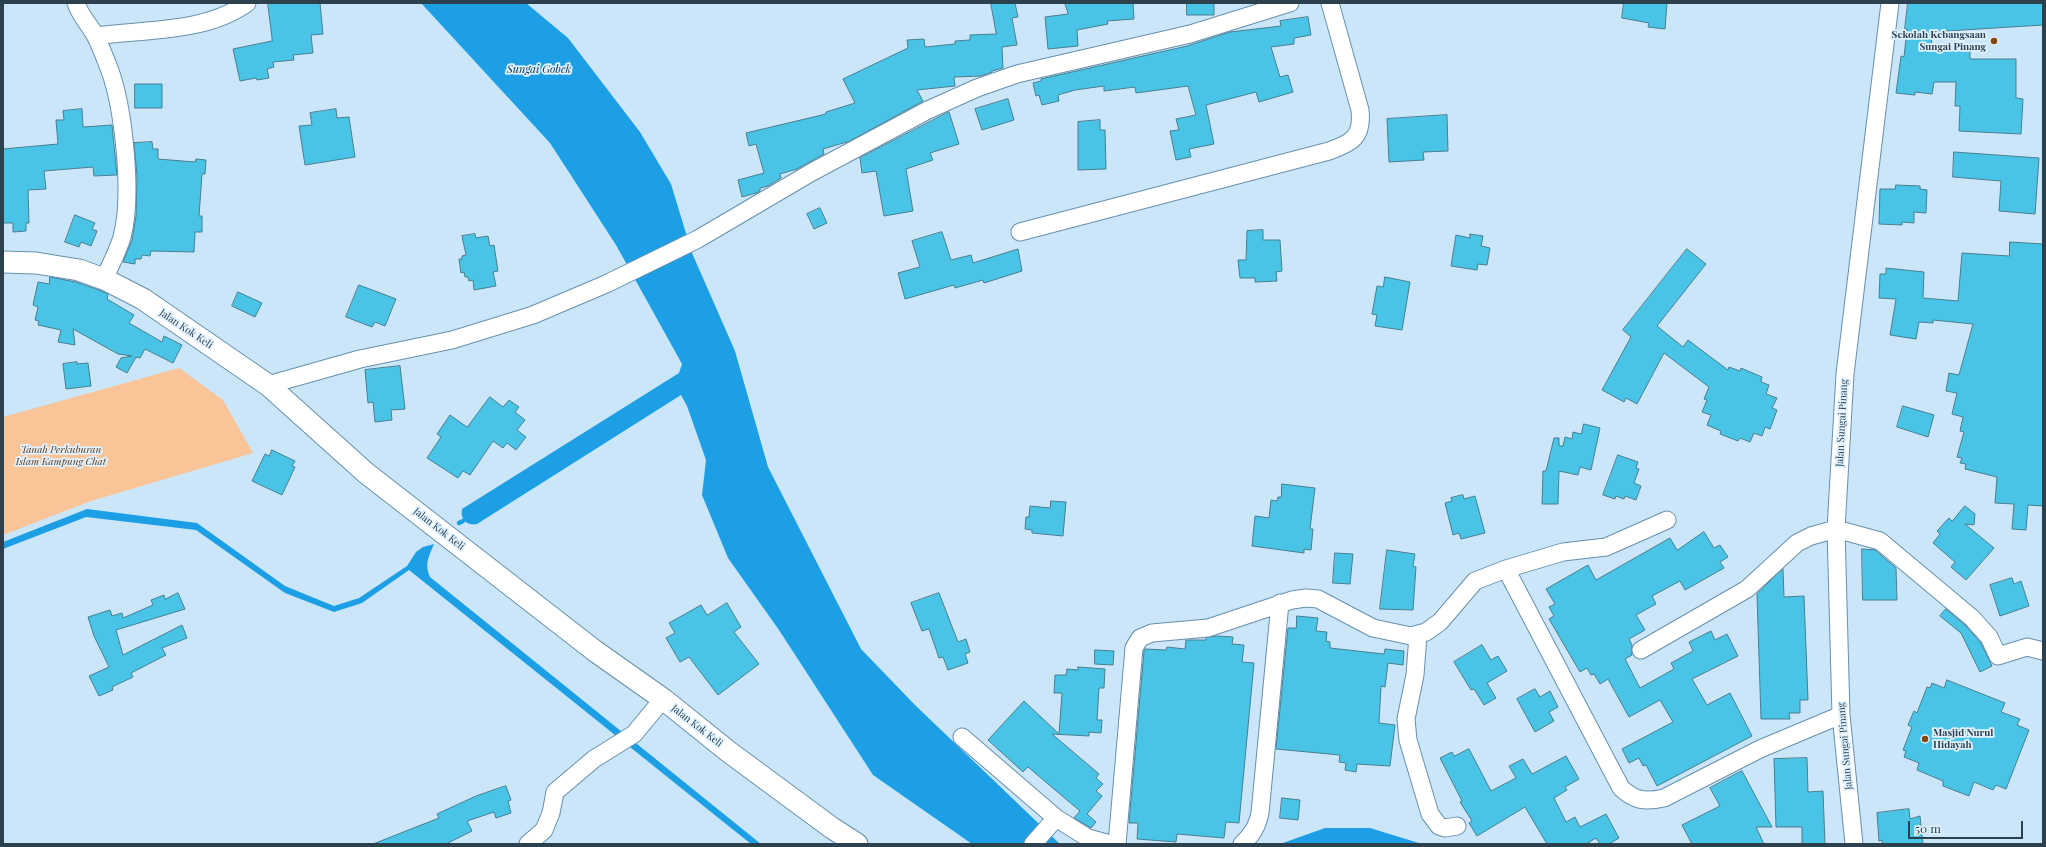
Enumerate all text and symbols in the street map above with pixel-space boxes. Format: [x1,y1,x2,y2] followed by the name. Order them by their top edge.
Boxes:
[1892,29,1986,52] place label: Sekolah Kebangsaan Sungai Pinang
[1989,36,1999,46] marker: Sekolah Kebangsaan Sungai Pinang
[507,63,571,77] water label: Sungai Gobek
[157,307,215,351] street label: Jalan Kok Keli
[1834,379,1850,467] street label: Jalan Sungai Pinang
[16,444,106,468] park label: Tanah Perkuburan Islam Kampung Chat
[411,505,467,553] street label: Jalan Kok Keli
[669,702,725,750] street label: Jalan Kok Keli
[1835,702,1855,790] street label: Jalan Sungai Pinang
[1933,727,1993,750] place label: Masjid Nurul Hidayah
[1920,734,1930,744] marker: Masjid Nurul Hidayah
[1910,813,2025,839] scale bar
[1915,820,1941,836] text: 50 m

